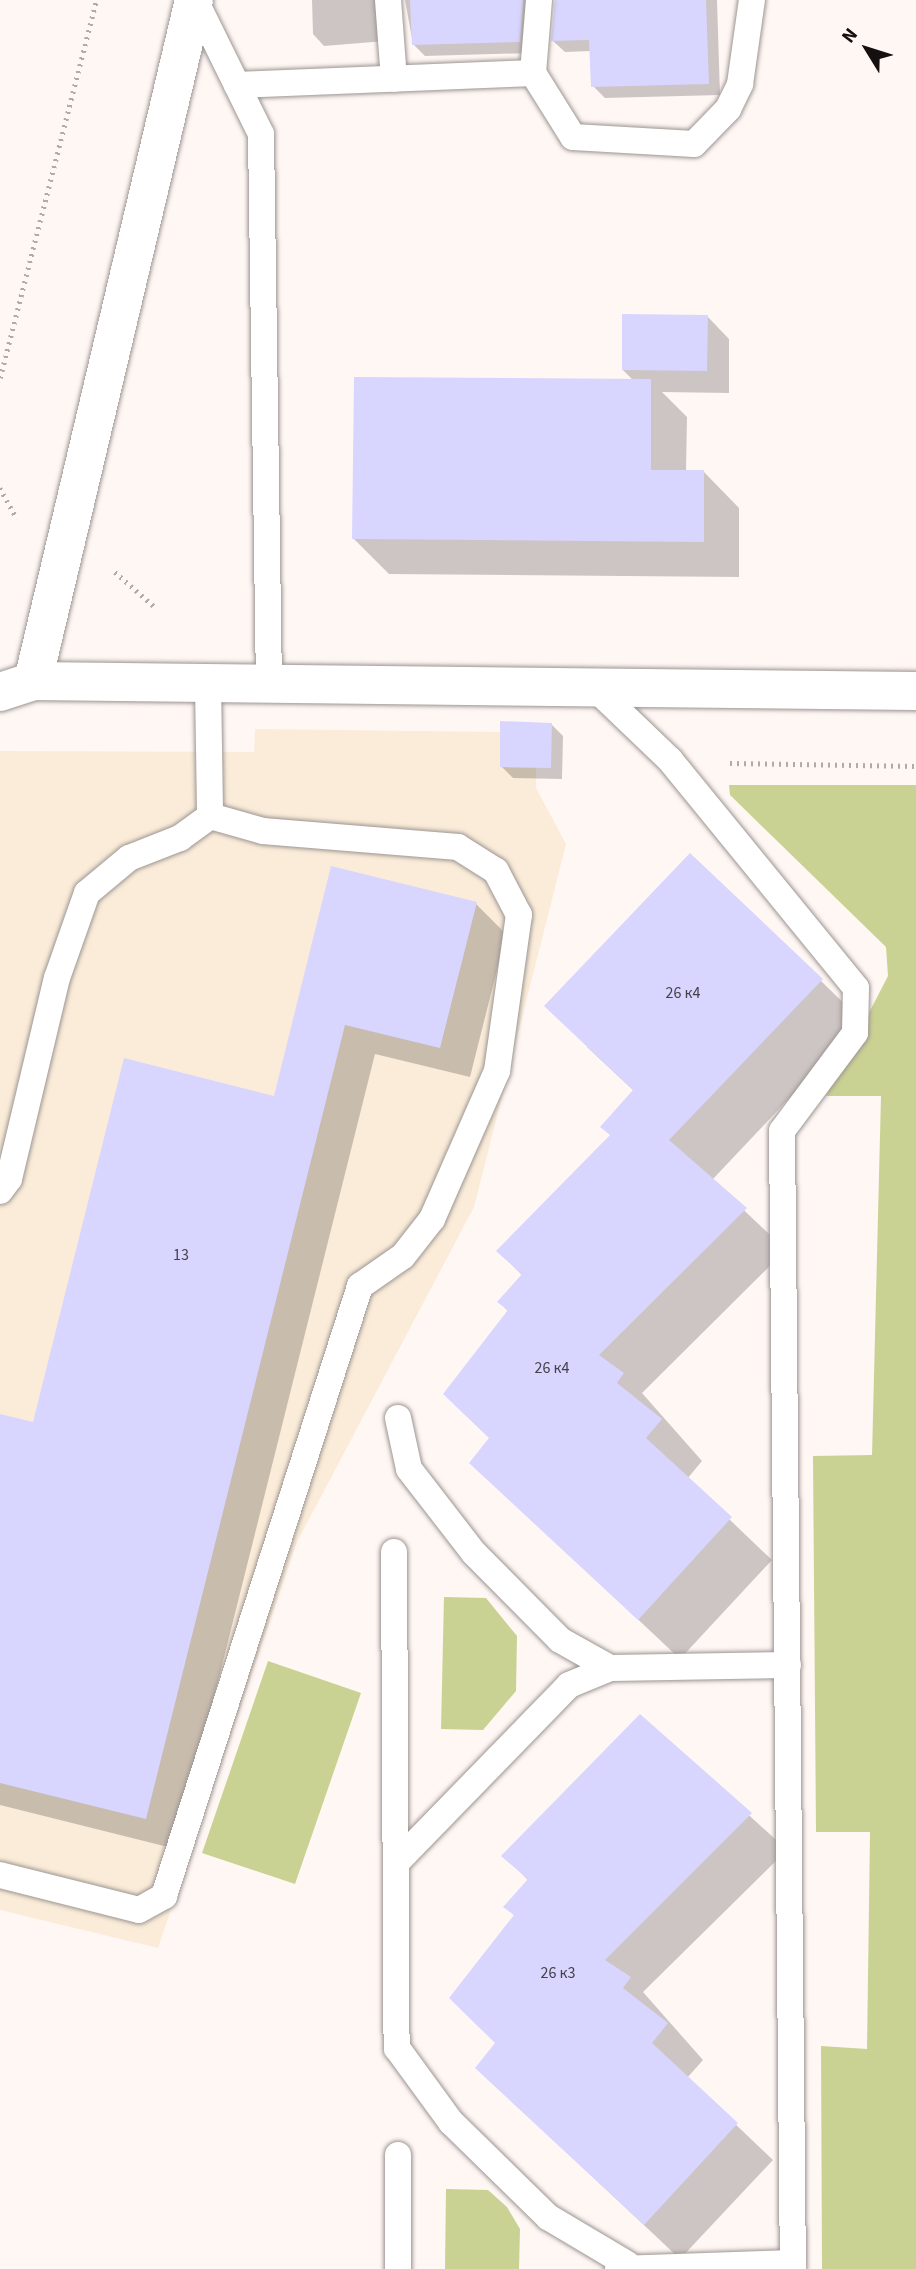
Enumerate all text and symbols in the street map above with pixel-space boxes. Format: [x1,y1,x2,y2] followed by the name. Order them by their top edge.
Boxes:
[832,14,902,84] north arrow
[836,22,865,49] text: N
[666,983,700,1003] house number: 26 к4
[173,1245,189,1265] house number: 13
[535,1358,569,1378] house number: 26 к4
[541,1963,575,1983] house number: 26 к3

